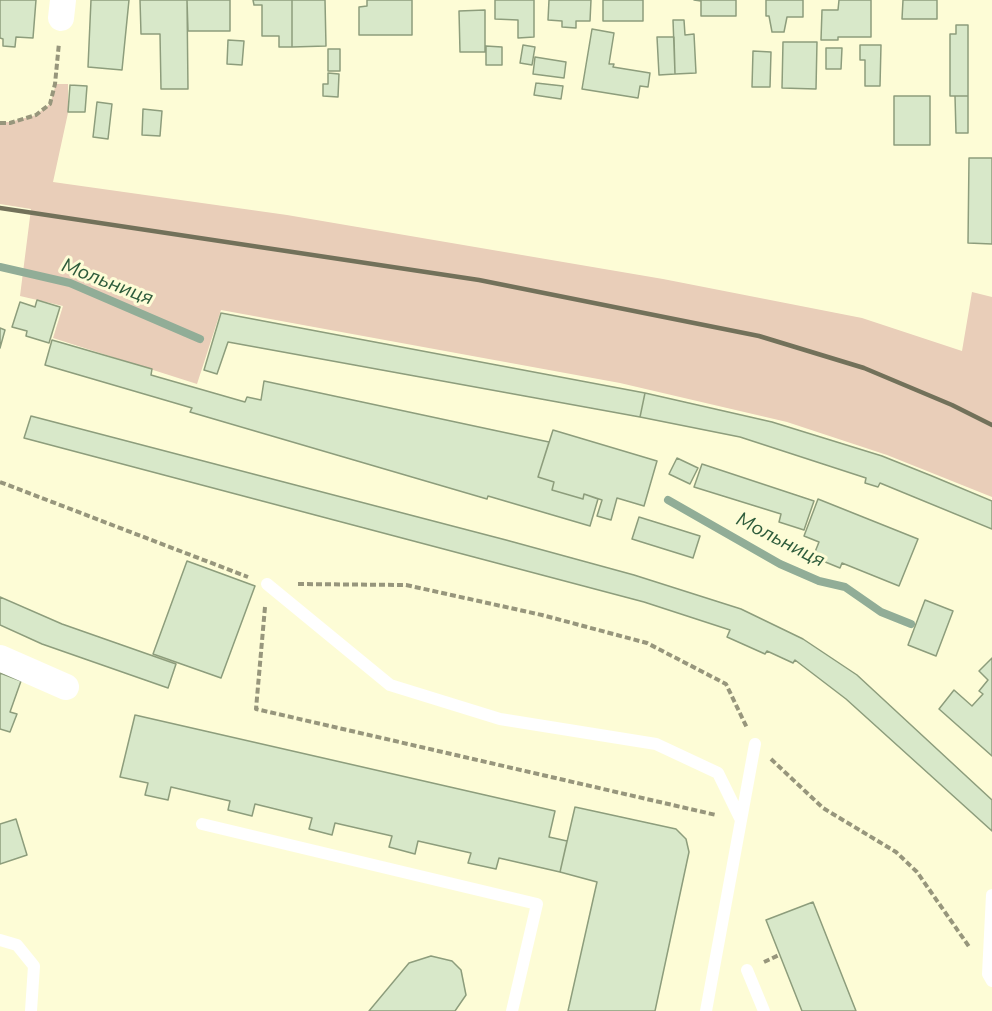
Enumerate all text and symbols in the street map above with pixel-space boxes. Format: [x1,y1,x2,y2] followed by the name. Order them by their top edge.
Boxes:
[58,254,156,312] water label: Мольниця
[732,508,828,574] water label: Мольниця

